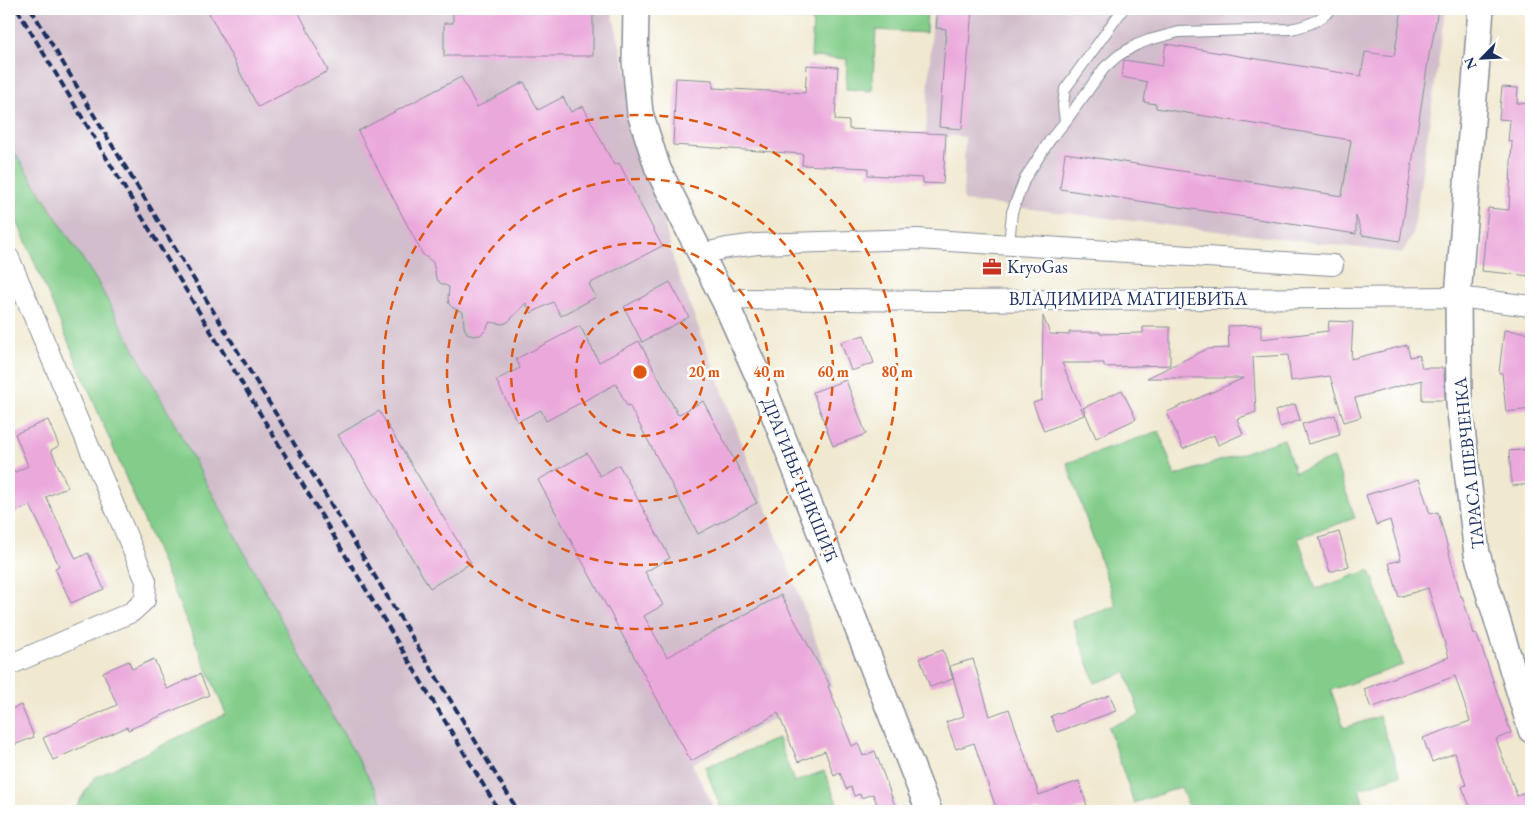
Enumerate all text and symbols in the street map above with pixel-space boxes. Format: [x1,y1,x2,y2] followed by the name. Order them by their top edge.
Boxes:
[1458,32,1508,82] north arrow
[1459,54,1481,72] text: N
[1007,255,1068,278] place label: KryoGas
[981,256,1003,278] office icon: KryoGas
[1009,287,1248,310] street label: ВЛАДИМИРА МАТИЈЕВИЋА
[688,362,720,381] text: 20 m
[753,362,785,381] text: 40 m
[817,362,849,381] text: 60 m
[881,362,913,381] text: 80 m
[631,363,649,381] centre of rings
[1448,375,1489,550] street label: ТАРАСА ШЕВЧЕНКА
[757,394,844,566] street label: ДРАГИЊЕ НИКШИЋ

